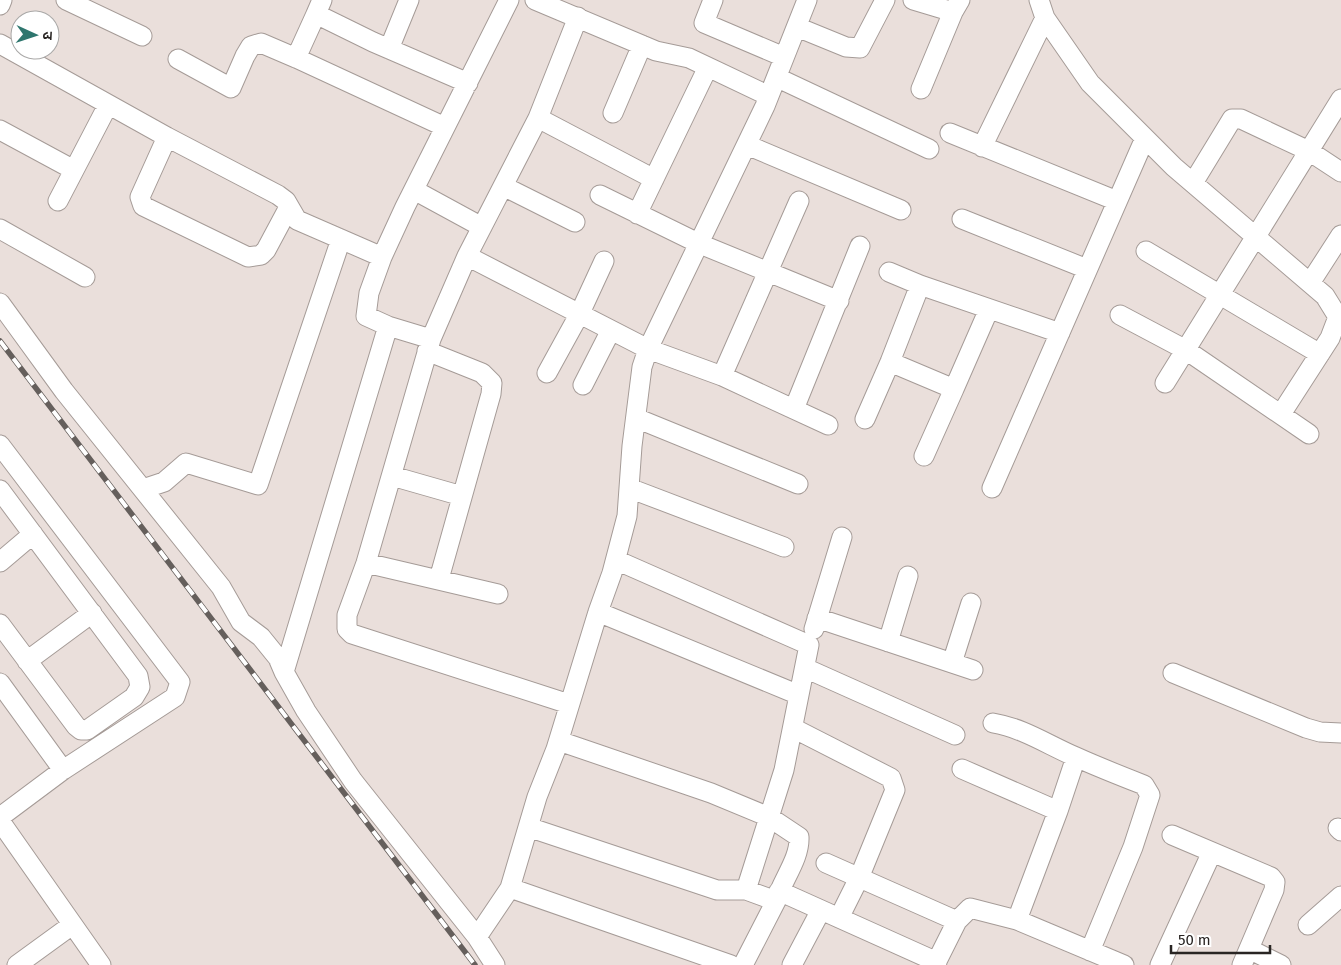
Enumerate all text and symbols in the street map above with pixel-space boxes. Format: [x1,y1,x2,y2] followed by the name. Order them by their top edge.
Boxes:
[10,10,60,60] north arrow
[39,31,56,41] text: उ
[1171,922,1270,954] scale bar
[1178,931,1211,949] text: 50 m

